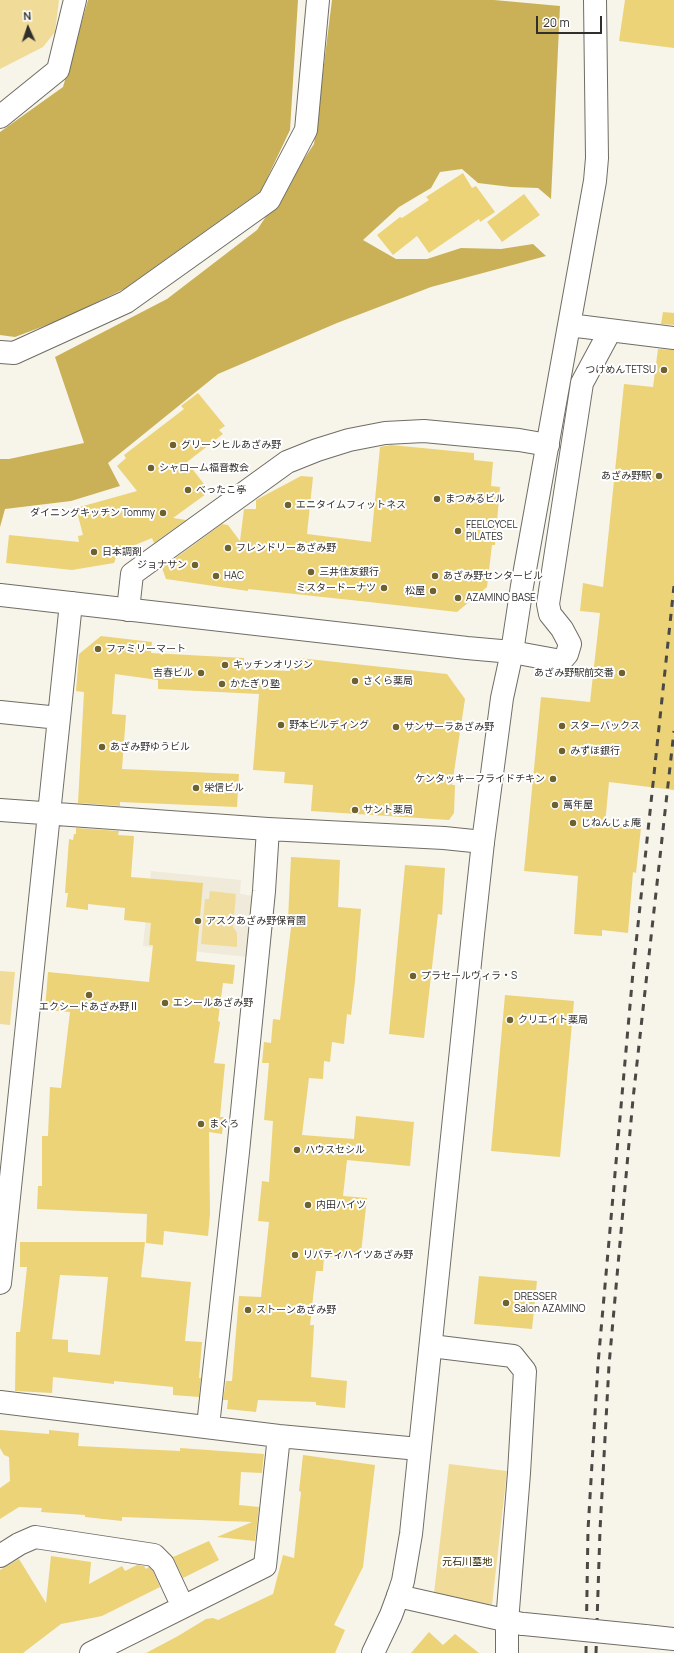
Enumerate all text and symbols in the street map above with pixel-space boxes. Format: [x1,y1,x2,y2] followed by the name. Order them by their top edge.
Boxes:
[8,8,48,48] north arrow
[23,8,32,23] text: N
[538,8,604,34] scale bar
[543,14,570,31] text: 20 m
[585,364,656,376] place label: つけめんTETSU
[659,365,669,375] marker: つけめんTETSU
[181,439,281,451] place label: グリーンヒルあざみ野
[168,440,178,450] marker: グリーンヒルあざみ野
[159,462,249,474] place label: シャローム福音教会
[146,463,156,473] marker: シャローム福音教会
[601,470,651,482] place label: あざみ野駅
[654,471,664,481] marker: あざみ野駅
[196,484,246,496] place label: べったこ亭
[183,485,193,495] marker: べったこ亭
[445,493,505,505] place label: まつみるビル
[432,494,442,504] marker: まつみるビル
[296,499,406,511] place label: エニタイムフィットネス
[283,500,293,510] marker: エニタイムフィットネス
[30,507,155,519] place label: ダイニングキッチン Tommy
[158,508,168,518] marker: ダイニングキッチン Tommy
[466,519,518,542] place label: FEELCYCEL PILATES
[453,526,463,536] marker: FEELCYCEL PILATES
[236,542,336,554] place label: フレンドリーあざみ野
[223,543,233,553] marker: フレンドリーあざみ野
[102,546,142,558] place label: 日本調剤
[89,547,99,557] marker: 日本調剤
[137,559,187,571] place label: ジョナサン
[190,560,200,570] marker: ジョナサン
[319,566,379,578] place label: 三井住友銀行
[306,567,316,577] marker: 三井住友銀行
[224,570,244,582] place label: HAC
[443,570,543,582] place label: あざみ野センタービル
[211,571,221,581] marker: HAC
[430,571,440,581] marker: あざみ野センタービル
[296,582,376,594] place label: ミスタードーナツ
[379,583,389,593] marker: ミスタードーナツ
[405,585,425,597] place label: 松屋
[428,586,438,596] marker: 松屋
[466,592,536,604] place label: AZAMINO BASE
[453,593,463,603] marker: AZAMINO BASE
[106,643,186,655] place label: ファミリーマート
[93,644,103,654] marker: ファミリーマート
[233,659,313,671] place label: キッチンオリジン
[220,660,230,670] marker: キッチンオリジン
[153,667,193,679] place label: 吉春ビル
[534,667,614,679] place label: あざみ野駅前交番
[196,668,206,678] marker: 吉春ビル
[617,668,627,678] marker: あざみ野駅前交番
[363,675,413,687] place label: さくら薬局
[350,676,360,686] marker: さくら薬局
[230,678,280,690] place label: かたぎり塾
[217,679,227,689] marker: かたぎり塾
[289,719,369,731] place label: 野本ビルディング
[276,720,286,730] marker: 野本ビルディング
[570,720,640,732] place label: スターバックス
[404,721,494,733] place label: サンサーラあざみ野
[557,721,567,731] marker: スターバックス
[391,722,401,732] marker: サンサーラあざみ野
[110,741,190,753] place label: あざみ野ゆうビル
[97,742,107,752] marker: あざみ野ゆうビル
[570,745,620,757] place label: みずほ銀行
[557,746,567,756] marker: みずほ銀行
[415,773,545,785] place label: ケンタッキーフライドチキン
[548,774,558,784] marker: ケンタッキーフライドチキン
[204,782,244,794] place label: 栄信ビル
[191,783,201,793] marker: 栄信ビル
[563,799,593,811] place label: 萬年屋
[550,800,560,810] marker: 萬年屋
[363,804,413,816] place label: サント薬局
[350,805,360,815] marker: サント薬局
[581,817,641,829] place label: じねんじょ庵
[568,818,578,828] marker: じねんじょ庵
[206,915,306,927] place label: アスクあざみ野保育園
[193,916,203,926] marker: アスクあざみ野保育園
[421,970,517,982] place label: プラセールヴィラ・S
[408,971,418,981] marker: プラセールヴィラ・S
[84,990,94,1000] marker: エクシードあざみ野Ⅱ
[173,997,253,1009] place label: エシールあざみ野
[160,998,170,1008] marker: エシールあざみ野
[39,1001,139,1013] place label: エクシードあざみ野Ⅱ
[518,1014,588,1026] place label: クリエイト薬局
[505,1015,515,1025] marker: クリエイト薬局
[209,1118,239,1130] place label: まぐろ
[196,1119,206,1129] marker: まぐろ
[305,1144,365,1156] place label: ハウスセシル
[292,1145,302,1155] marker: ハウスセシル
[316,1199,366,1211] place label: 内田ハイツ
[303,1200,313,1210] marker: 内田ハイツ
[303,1249,413,1261] place label: リバティハイツあざみ野
[290,1250,300,1260] marker: リバティハイツあざみ野
[514,1291,586,1314] place label: DRESSER Salon AZAMINO
[501,1298,511,1308] marker: DRESSER Salon AZAMINO
[256,1304,336,1316] place label: ストーンあざみ野
[243,1305,253,1315] marker: ストーンあざみ野
[442,1556,492,1568] park label: 元石川墓地

